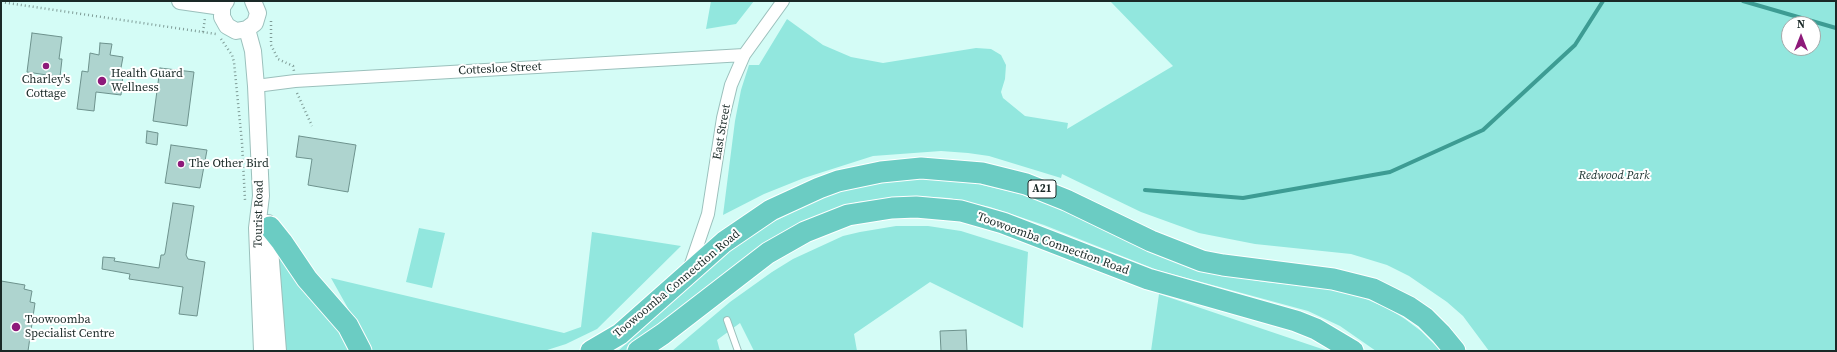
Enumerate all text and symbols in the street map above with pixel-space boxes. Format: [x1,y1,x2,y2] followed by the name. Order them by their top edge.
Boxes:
[1781,16,1821,56] north arrow
[1797,17,1805,32] text: N
[458,60,542,78] street label: Cottesloe Street
[41,61,51,71] marker: Charley's Cottage
[111,67,183,95] place label: Health Guard Wellness
[22,73,70,101] place label: Charley's Cottage
[96,75,108,87] marker: Health Guard Wellness
[710,103,734,161] street label: East Street
[189,157,269,171] place label: The Other Bird
[176,159,186,169] marker: The Other Bird
[1578,169,1650,183] park label: Redwood Park
[251,180,267,248] street label: Tourist Road
[1028,180,1056,198] road number: A21
[975,210,1131,278] street label: Toowoomba Connection Road
[611,227,743,341] street label: Toowoomba Connection Road
[25,313,115,341] place label: Toowoomba Specialist Centre
[10,321,22,333] marker: Toowoomba Specialist Centre

